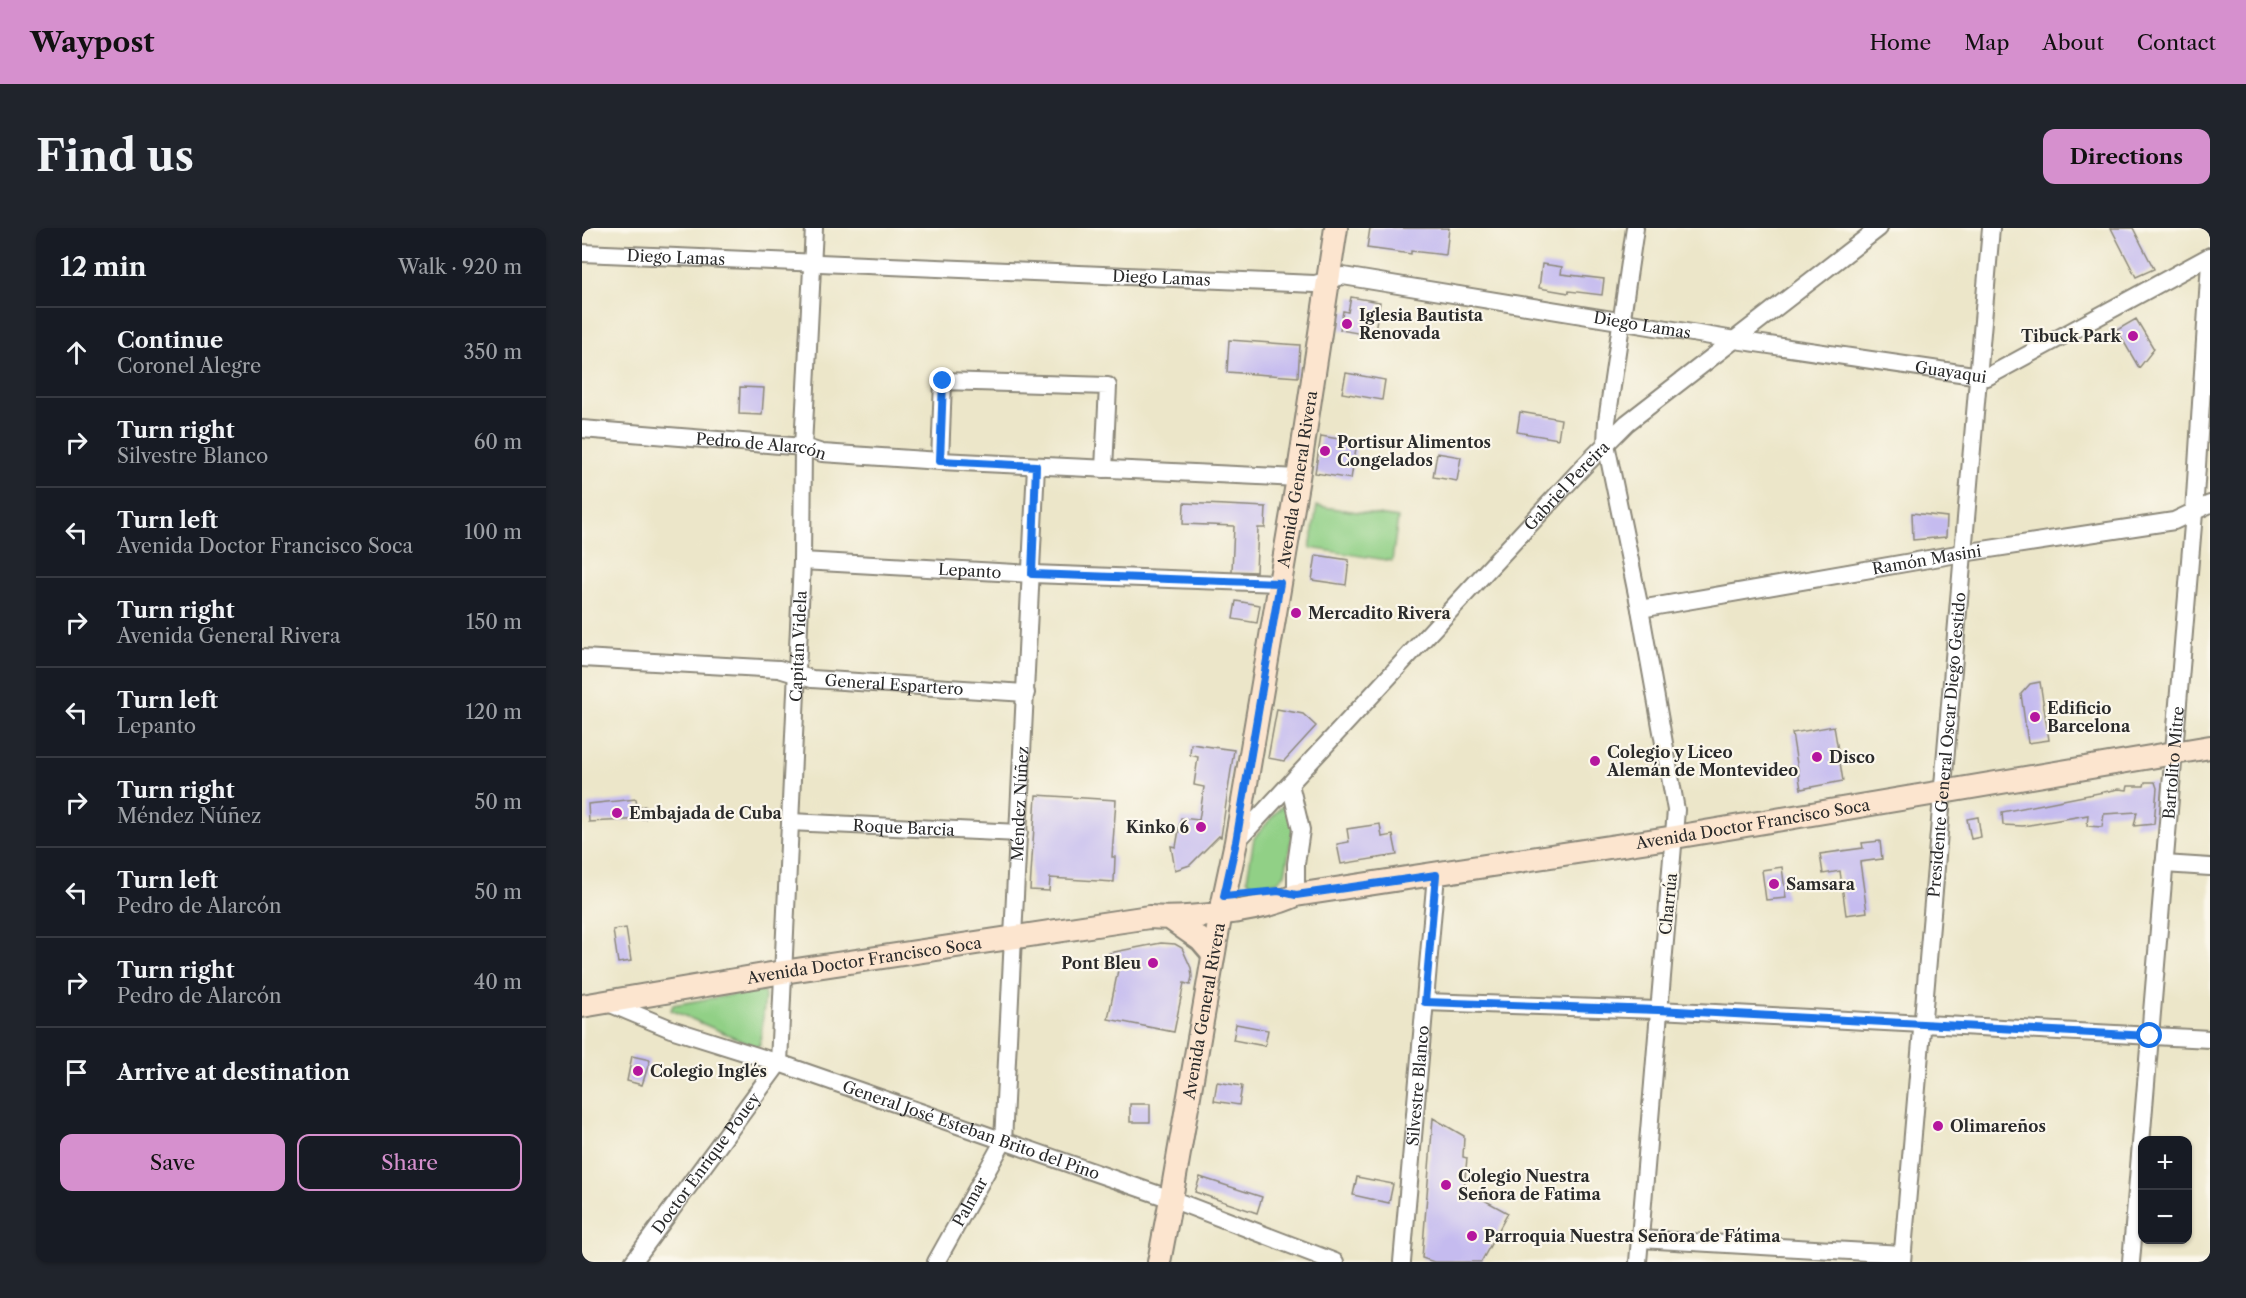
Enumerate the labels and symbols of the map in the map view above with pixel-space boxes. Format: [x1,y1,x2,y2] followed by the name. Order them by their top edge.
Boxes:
[626,245,726,269] street label: Diego Lamas
[1112,265,1211,290] street label: Diego Lamas
[1359,305,1484,343] place label: Iglesia Bautista Renovada
[1592,307,1693,343] street label: Diego Lamas
[1340,317,1354,331] marker: Iglesia Bautista Renovada
[2021,326,2121,346] place label: Tibuck Park
[2126,329,2140,343] marker: Tibuck Park
[1914,357,1988,387] street label: Guayaqui
[929,367,955,393] route end
[1273,389,1321,570] street label: Avenida General Rivera
[695,428,829,464] street label: Pedro de Alarcón
[1337,432,1491,470] place label: Portisur Alimentos Congelados
[1520,436,1614,534] street label: Gabriel Pereira
[1318,444,1332,458] marker: Portisur Alimentos Congelados
[1871,540,1983,579] street label: Ramón Masini
[938,559,1002,582] street label: Lepanto
[786,589,811,703] street label: Capitán Videla
[1923,591,1970,898] street label: Presidente General Oscar Diego Gestido
[1308,603,1451,623] place label: Mercadito Rivera
[1289,606,1303,620] marker: Mercadito Rivera
[824,670,964,699] street label: General Espartero
[2047,698,2131,736] place label: Edificio Barcelona
[2158,705,2188,820] street label: Bartolito Mitre
[2028,710,2042,724] marker: Edificio Barcelona
[1606,742,1798,780] place label: Colegio y Liceo Alemán de Montevideo
[1007,746,1032,862] street label: Méndez Núñez
[1829,747,1875,767] place label: Disco
[1810,750,1824,764] marker: Disco
[1588,754,1602,768] marker: Colegio y Liceo Alemán de Montevideo
[1633,794,1872,853] street label: Avenida Doctor Francisco Soca
[629,803,783,823] place label: Embajada de Cuba
[610,806,624,820] marker: Embajada de Cuba
[852,815,956,840] street label: Roque Barcia
[1126,817,1189,837] place label: Kinko 6
[1194,820,1208,834] marker: Kinko 6
[1655,871,1681,936] street label: Charrúa
[1786,874,1856,894] place label: Samsara
[1767,877,1781,891] marker: Samsara
[1178,921,1229,1102] street label: Avenida General Rivera
[744,932,983,988] street label: Avenida Doctor Francisco Soca
[1061,953,1141,973] place label: Pont Bleu
[1146,956,1160,970] marker: Pont Bleu
[2136,1022,2162,1048] route start
[1402,1024,1433,1147] street label: Silvestre Blanco
[650,1061,767,1081] place label: Colegio Inglés
[631,1064,645,1078] marker: Colegio Inglés
[840,1076,1103,1184] street label: General José Esteban Brito del Pino
[647,1087,765,1237] street label: Doctor Enrique Pouey
[1950,1116,2046,1136] place label: Olimareños
[1931,1119,1945,1133] marker: Olimareños
[1458,1166,1601,1204] place label: Colegio Nuestra Señora de Fatima
[948,1173,992,1230] street label: Palmar
[1439,1178,1453,1192] marker: Colegio Nuestra Señora de Fatima
[1484,1226,1781,1246] place label: Parroquia Nuestra Señora de Fátima
[1465,1229,1479,1243] marker: Parroquia Nuestra Señora de Fátima

